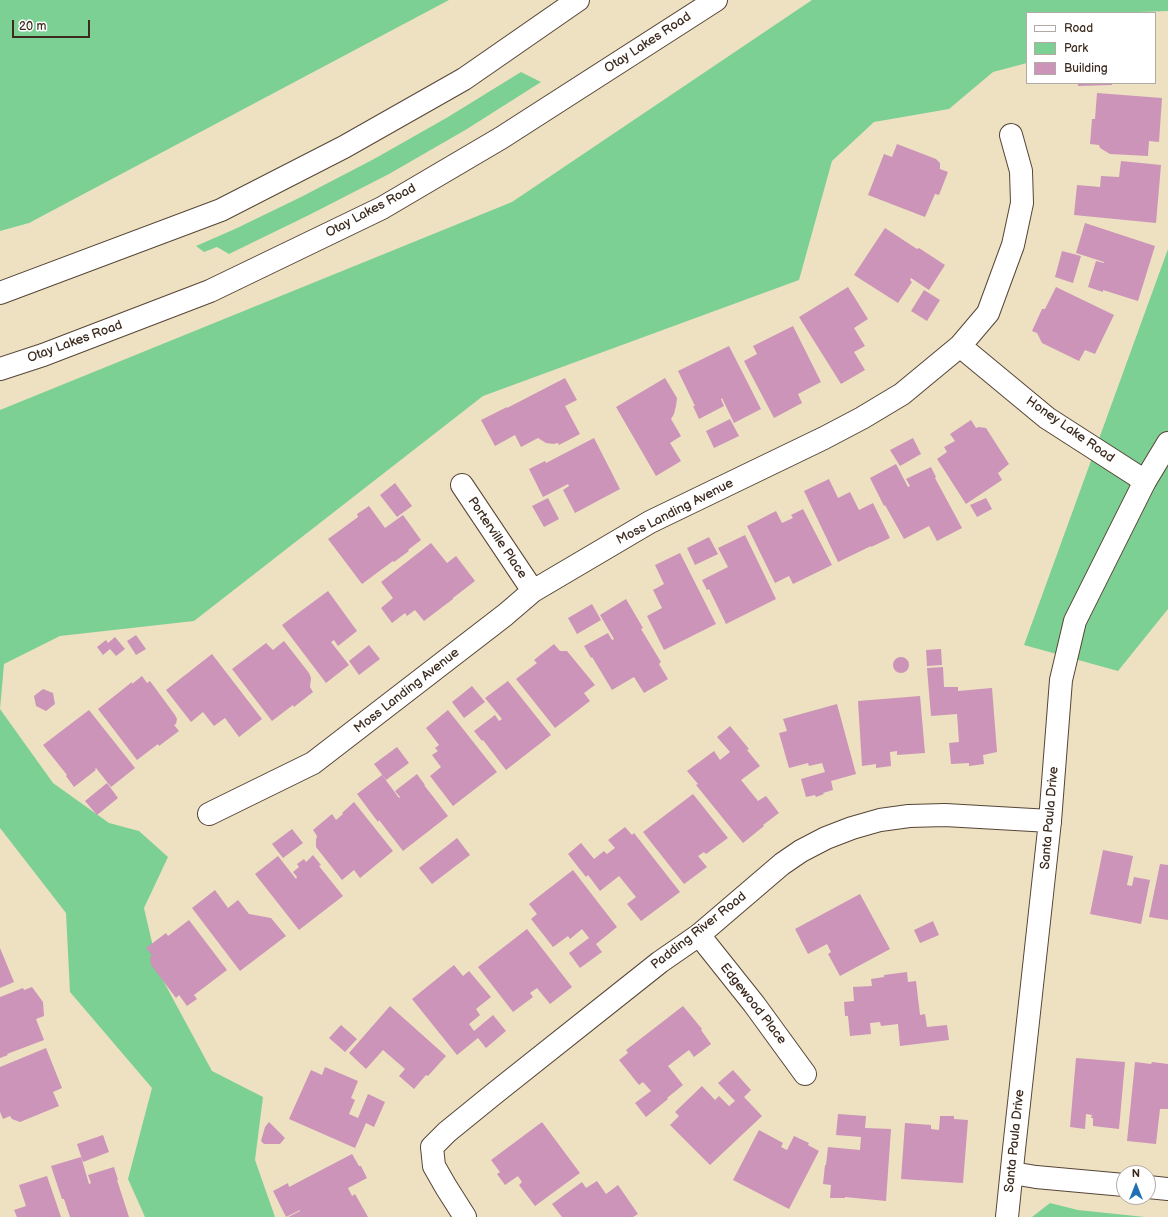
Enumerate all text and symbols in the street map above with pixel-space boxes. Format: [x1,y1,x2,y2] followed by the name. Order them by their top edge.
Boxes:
[602,9,694,77] street label: Otay Lakes Road
[14,12,92,38] scale bar
[1026,12,1156,84] legend
[19,19,46,34] text: 20 m
[1064,21,1093,36] text: Road
[1064,41,1088,56] text: Park
[1064,61,1108,76] text: Building
[323,181,419,241] street label: Otay Lakes Road
[25,318,125,366] street label: Otay Lakes Road
[1023,394,1117,466] street label: Honey Lake Road
[614,476,736,548] street label: Moss Landing Avenue
[464,494,530,582] street label: Porterville Place
[351,645,463,737] street label: Moss Landing Avenue
[1038,766,1062,870] street label: Santa Paula Drive
[648,889,750,973] street label: Padding River Road
[717,960,789,1048] street label: Edgewood Place
[1002,1089,1028,1193] street label: Santa Paula Drive
[1116,1165,1156,1205] north arrow
[1132,1167,1140,1180] text: N

